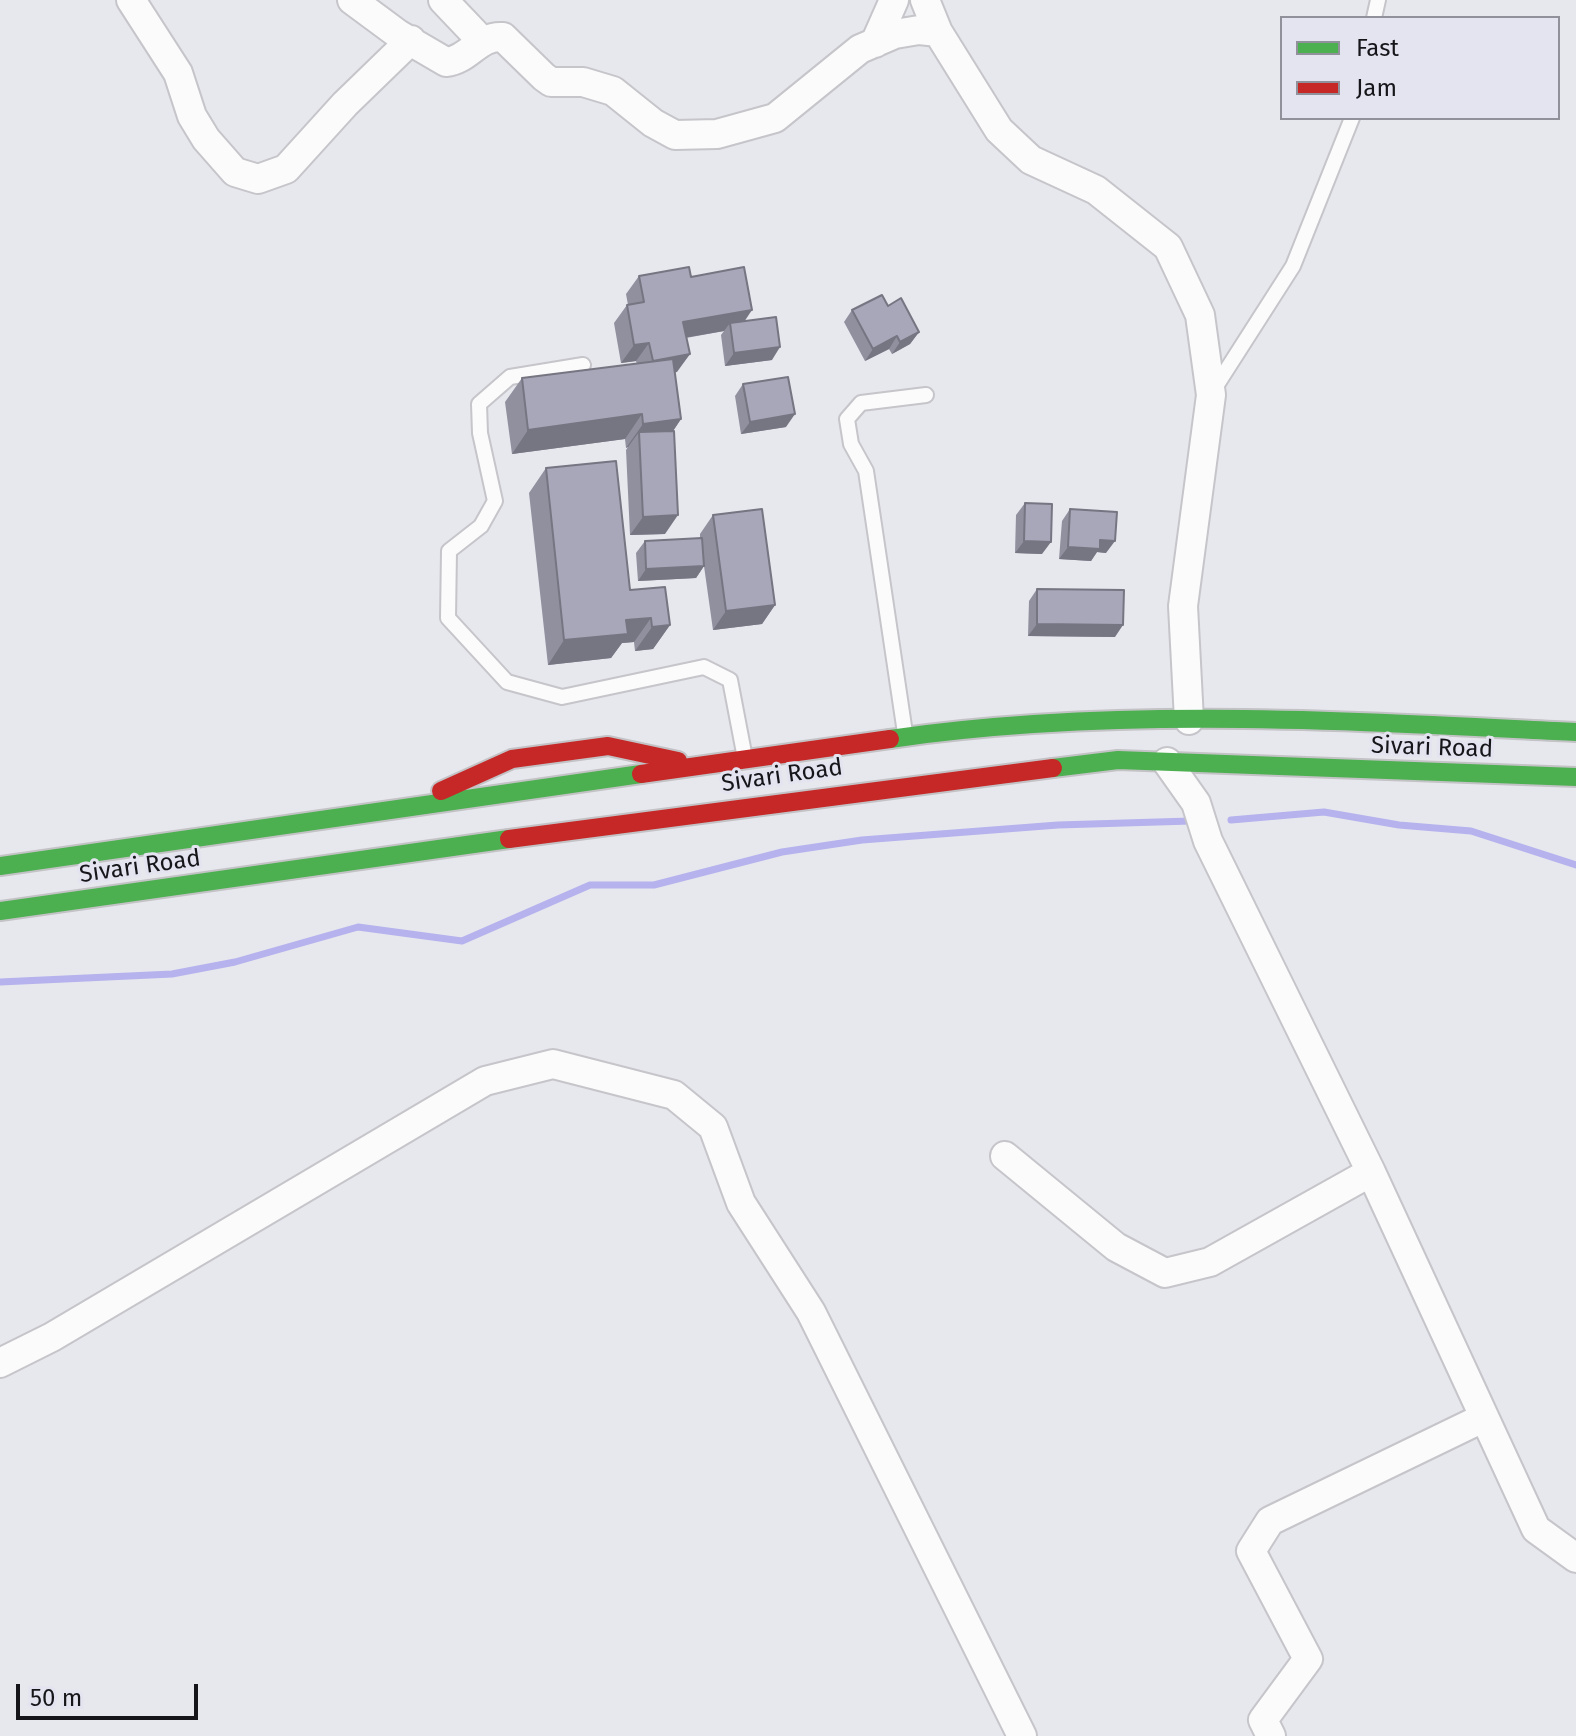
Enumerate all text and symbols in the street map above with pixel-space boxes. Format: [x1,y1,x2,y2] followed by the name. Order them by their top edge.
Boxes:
[1280,16,1560,120] legend
[1356,34,1399,62] text: Fast
[1356,74,1397,102] text: Jam
[1371,731,1493,765] street label: Sivari Road
[720,753,844,799] street label: Sivari Road
[78,844,202,890] street label: Sivari Road
[20,1668,202,1718] scale bar
[30,1684,82,1712] text: 50 m

